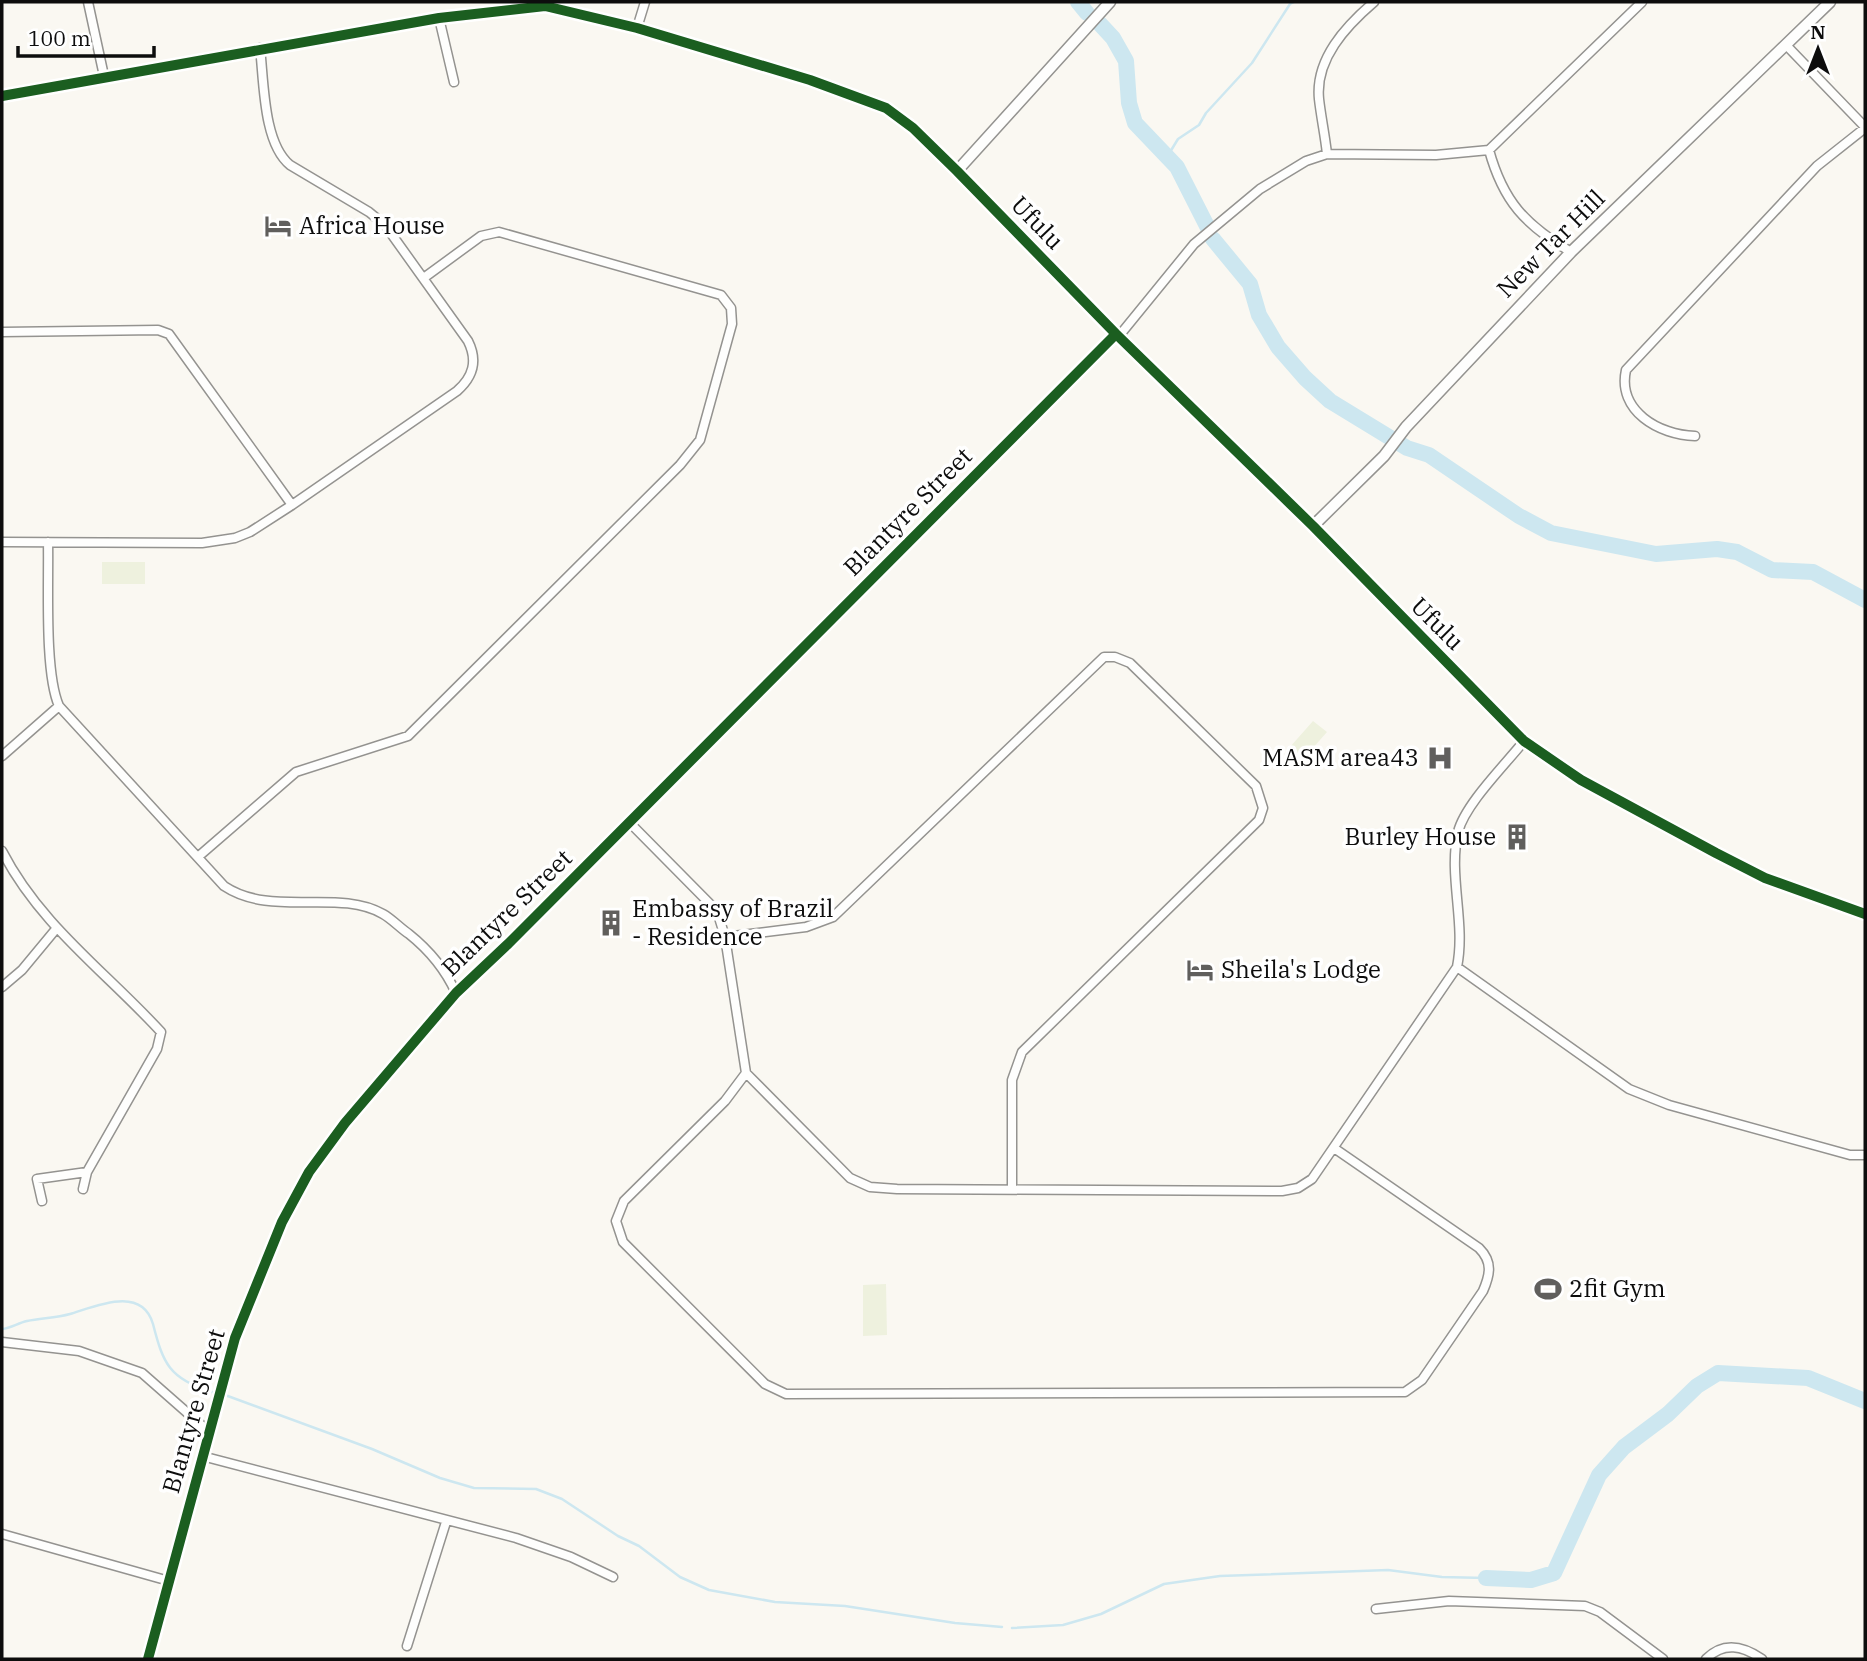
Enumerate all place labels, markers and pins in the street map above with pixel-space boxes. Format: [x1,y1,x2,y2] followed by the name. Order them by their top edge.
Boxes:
[299,209,445,241] place label: Africa House
[263,211,293,241] hotel icon: Africa House
[1262,741,1419,773] place label: MASM area43
[1425,743,1455,773] hospital icon: MASM area43
[1344,820,1496,852] place label: Burley House
[1502,822,1532,852] building icon: Burley House
[632,892,833,952] place label: Embassy of Brazil - Residence
[596,908,626,938] building icon: Embassy of Brazil - Residence
[1221,953,1381,985] place label: Sheila's Lodge
[1185,955,1215,985] hotel icon: Sheila's Lodge
[1569,1272,1666,1304] place label: 2fit Gym
[1533,1274,1563,1304] sports icon: 2fit Gym

